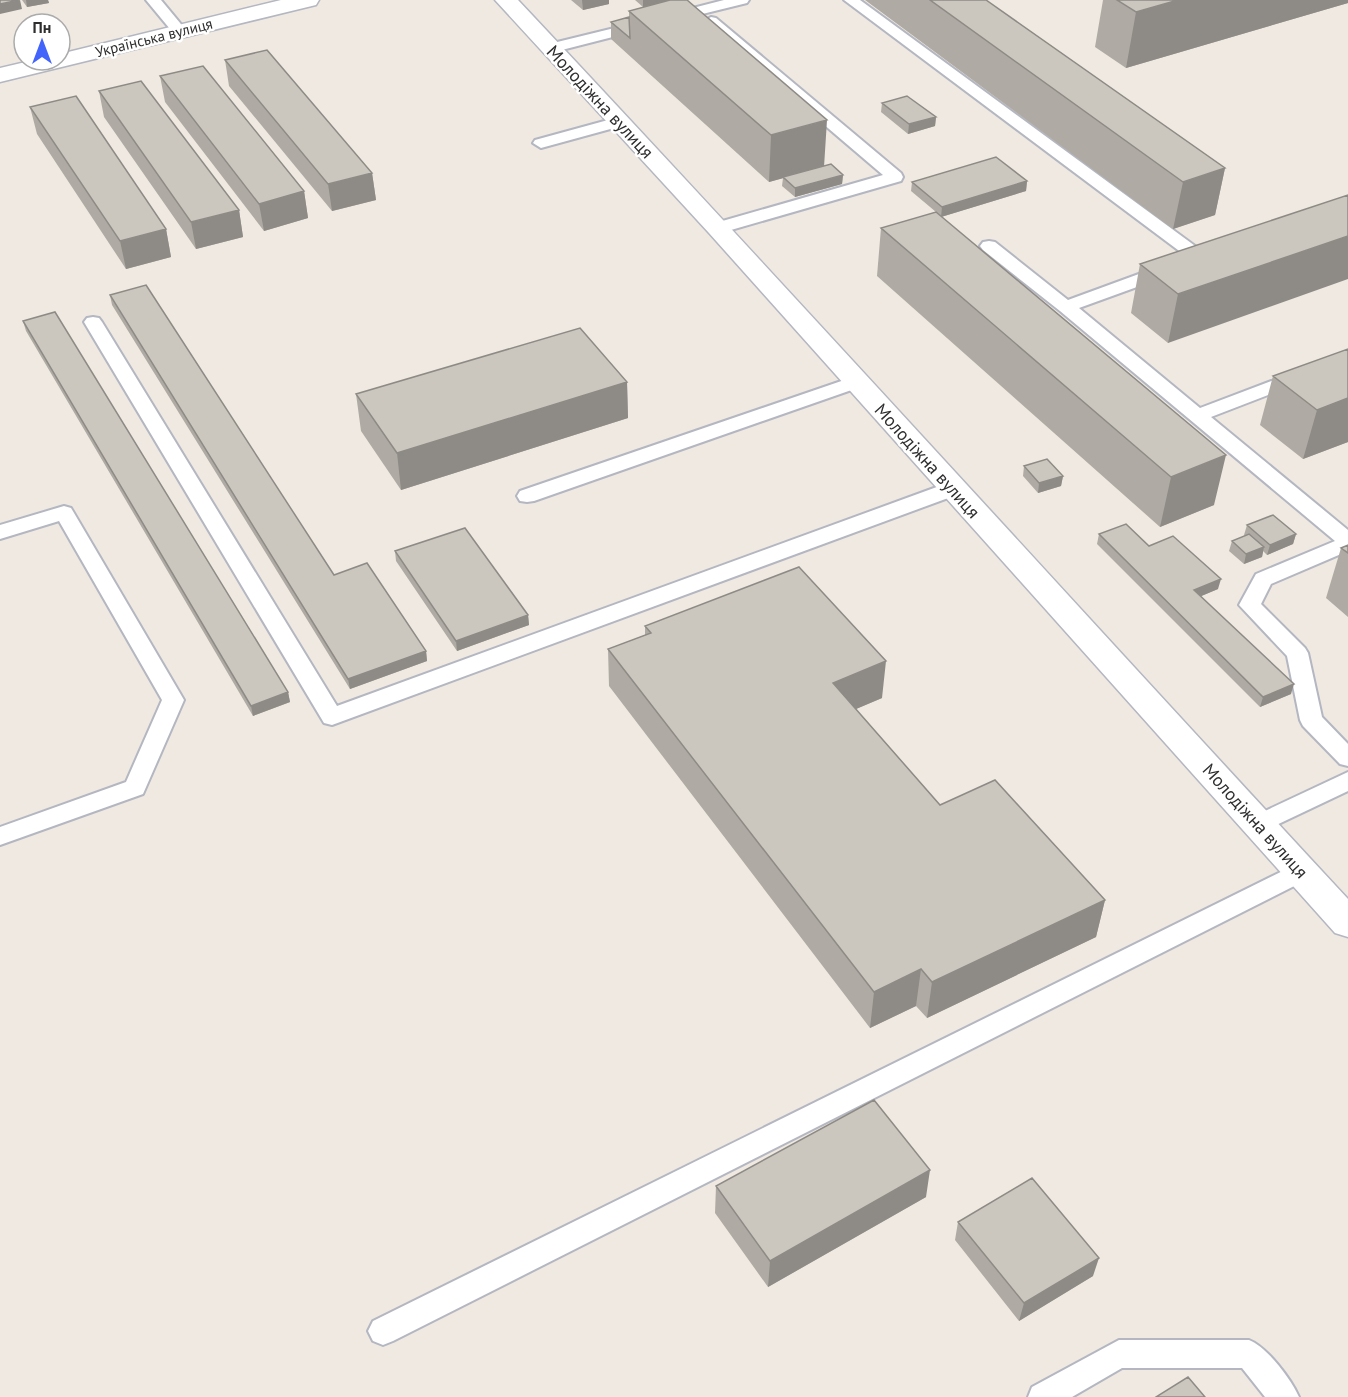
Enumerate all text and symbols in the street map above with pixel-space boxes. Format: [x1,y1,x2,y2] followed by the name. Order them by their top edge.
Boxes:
[12,12,72,72] north arrow
[93,14,214,61] street label: Українська вулиця
[33,17,51,37] text: Пн
[542,40,659,163] street label: Молодіжна вулиця
[870,398,985,523] street label: Молодіжна вулиця
[1198,758,1313,883] street label: Молодіжна вулиця

